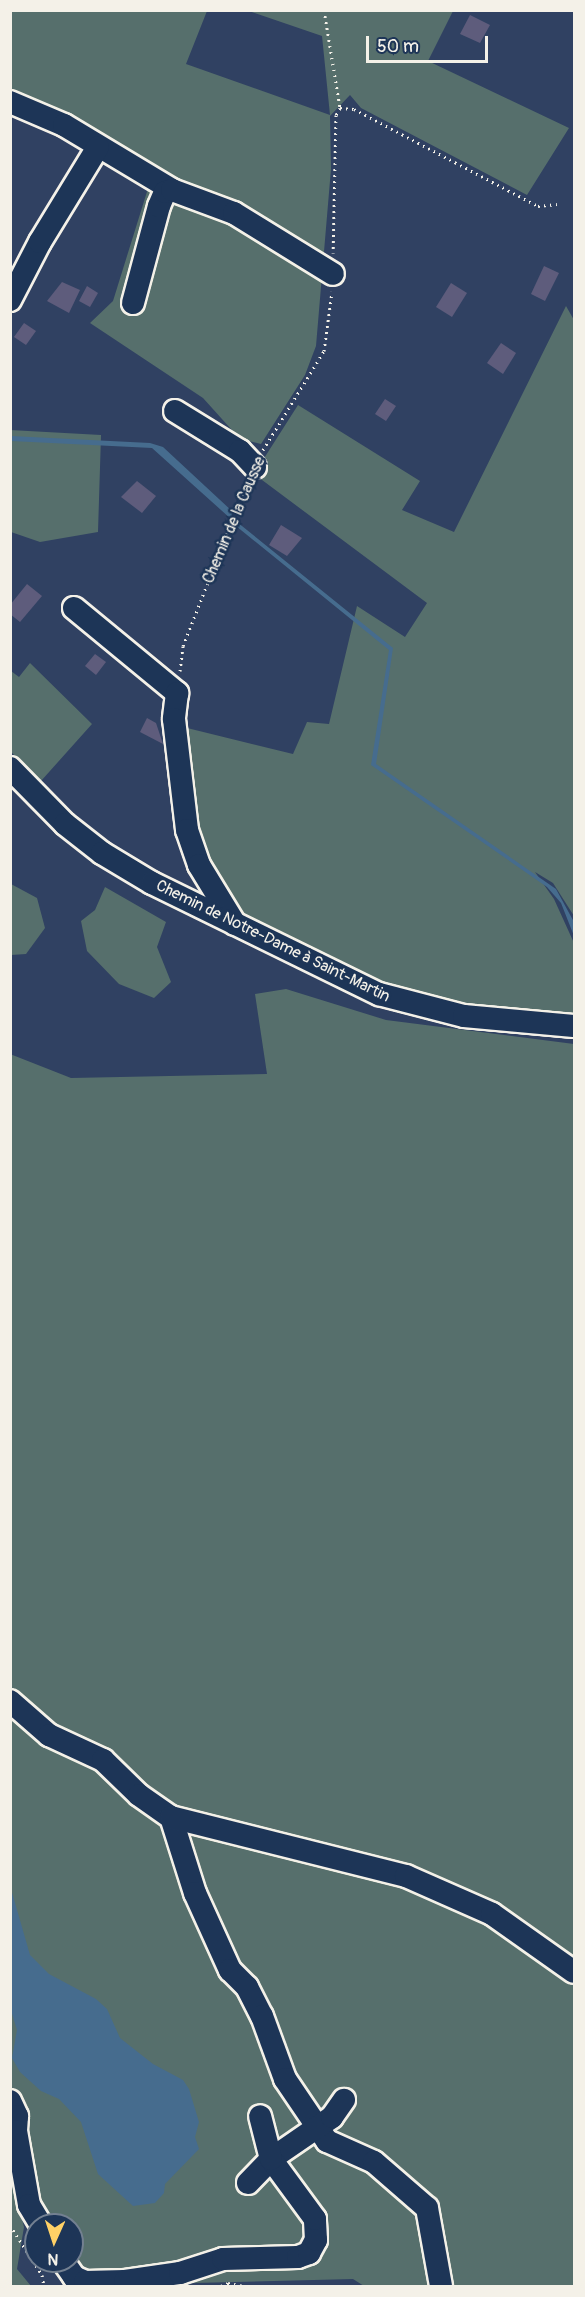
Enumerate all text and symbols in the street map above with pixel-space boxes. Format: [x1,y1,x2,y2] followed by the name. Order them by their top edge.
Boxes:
[369,24,490,62] scale bar
[377,35,419,58] text: 50 m
[199,454,269,586] street label: Chemin de la Causse
[153,876,393,1006] street label: Chemin de Notre-Dame à Saint-Martin
[24,2213,84,2273] north arrow
[47,2249,59,2269] text: N

